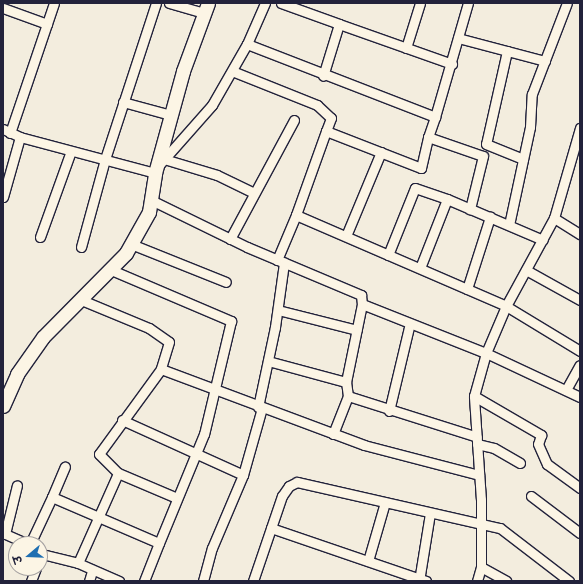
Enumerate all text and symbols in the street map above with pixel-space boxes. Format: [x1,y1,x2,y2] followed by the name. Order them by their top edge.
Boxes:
[8,536,48,576] north arrow
[9,554,25,566] text: उ

